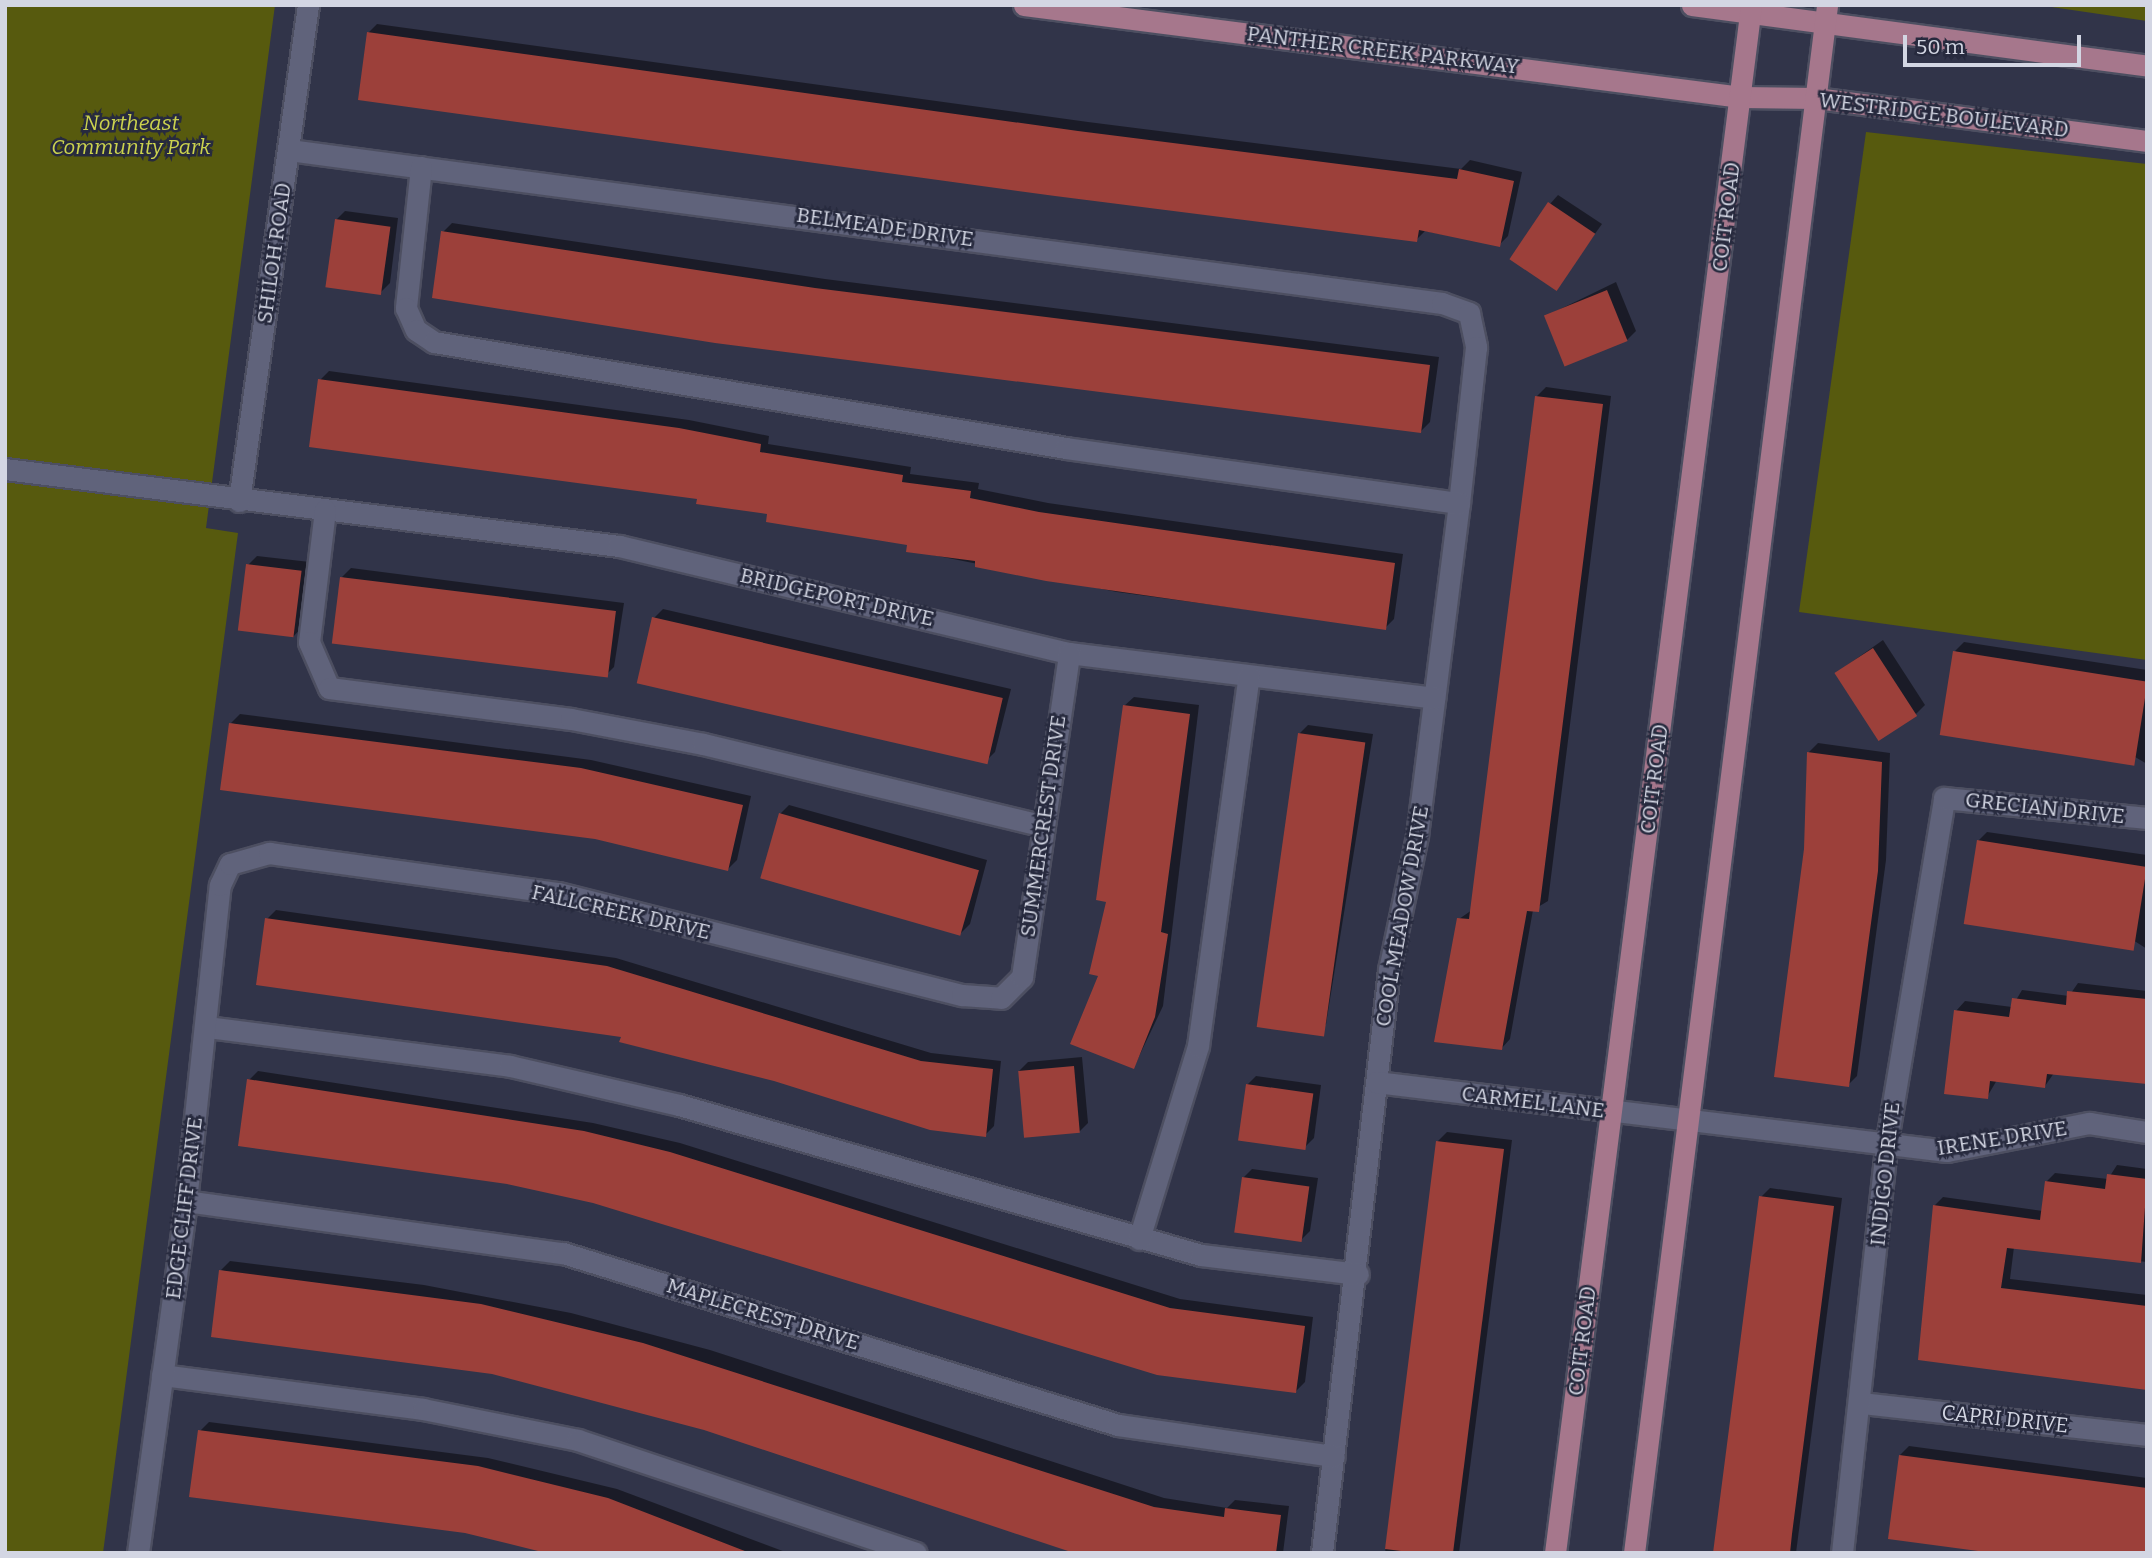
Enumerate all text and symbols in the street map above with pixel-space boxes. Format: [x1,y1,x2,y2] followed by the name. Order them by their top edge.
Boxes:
[1246,21,1520,79] street label: PANTHER CREEK PARKWAY
[1907,21,2086,65] scale bar
[1916,34,1965,60] text: 50 m
[1818,87,2070,143] street label: WESTRIDGE BOULEVARD
[51,110,211,160] park label: Northeast Community Park
[1707,161,1745,273] street label: COIT ROAD
[252,181,296,325] street label: SHILOH ROAD
[795,202,975,252] street label: BELMEADE DRIVE
[738,562,936,632] street label: BRIDGEPORT DRIVE
[1015,713,1071,939] street label: SUMMERCREST DRIVE
[1635,723,1673,835] street label: COIT ROAD
[1964,787,2126,829] street label: GRECIAN DRIVE
[1370,803,1434,1029] street label: COOL MEADOW DRIVE
[529,879,713,945] street label: FALLCREEK DRIVE
[1460,1081,1606,1123] street label: CARMEL LANE
[1865,1101,1905,1247] street label: INDIGO DRIVE
[160,1115,208,1301] street label: EDGE CLIFF DRIVE
[1935,1115,2069,1161] street label: IRENE DRIVE
[664,1273,862,1355] street label: MAPLECREST DRIVE
[1563,1285,1601,1397] street label: COIT ROAD
[1940,1400,2070,1438] street label: CAPRI DRIVE

